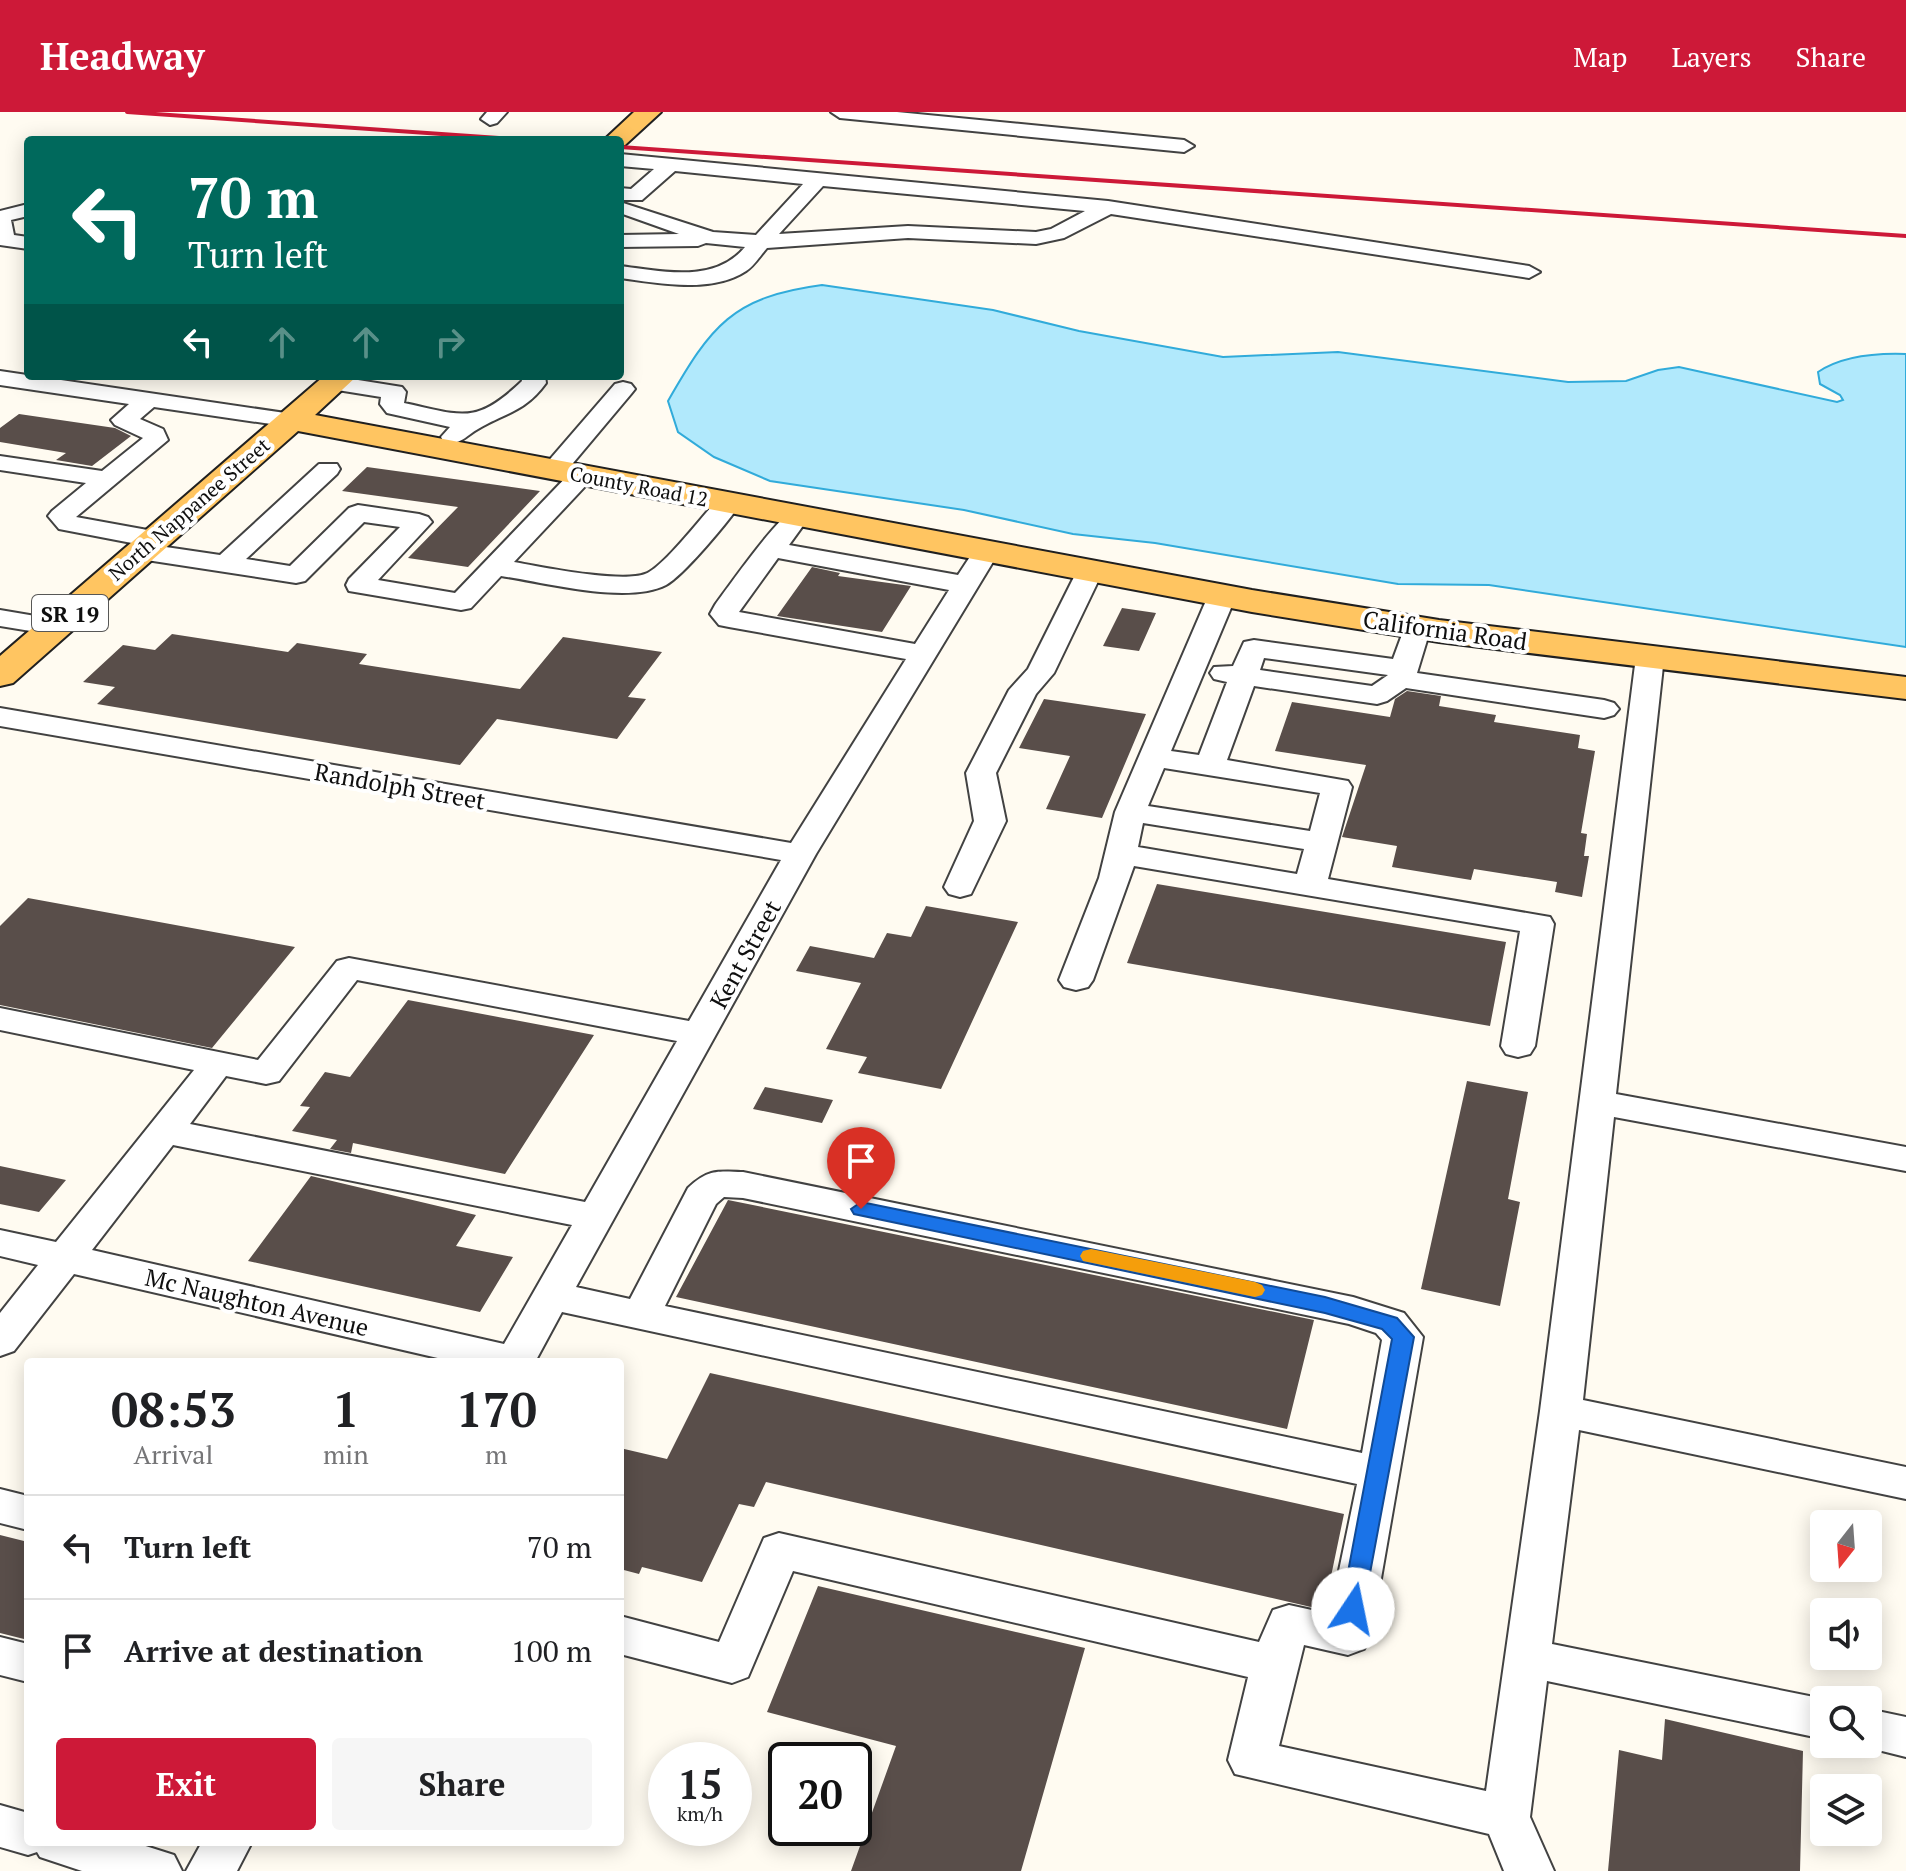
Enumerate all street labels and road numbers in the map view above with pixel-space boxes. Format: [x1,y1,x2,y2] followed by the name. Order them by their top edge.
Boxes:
[103,431,276,586] street label: North Nappanee Street
[568,459,710,513] street label: County Road 12
[32,595,108,631] road number: SR 19
[1361,603,1529,657] street label: California Road
[312,755,488,817] street label: Randolph Street
[702,894,788,1014] street label: Kent Street
[142,1261,372,1343] street label: Mc Naughton Avenue

